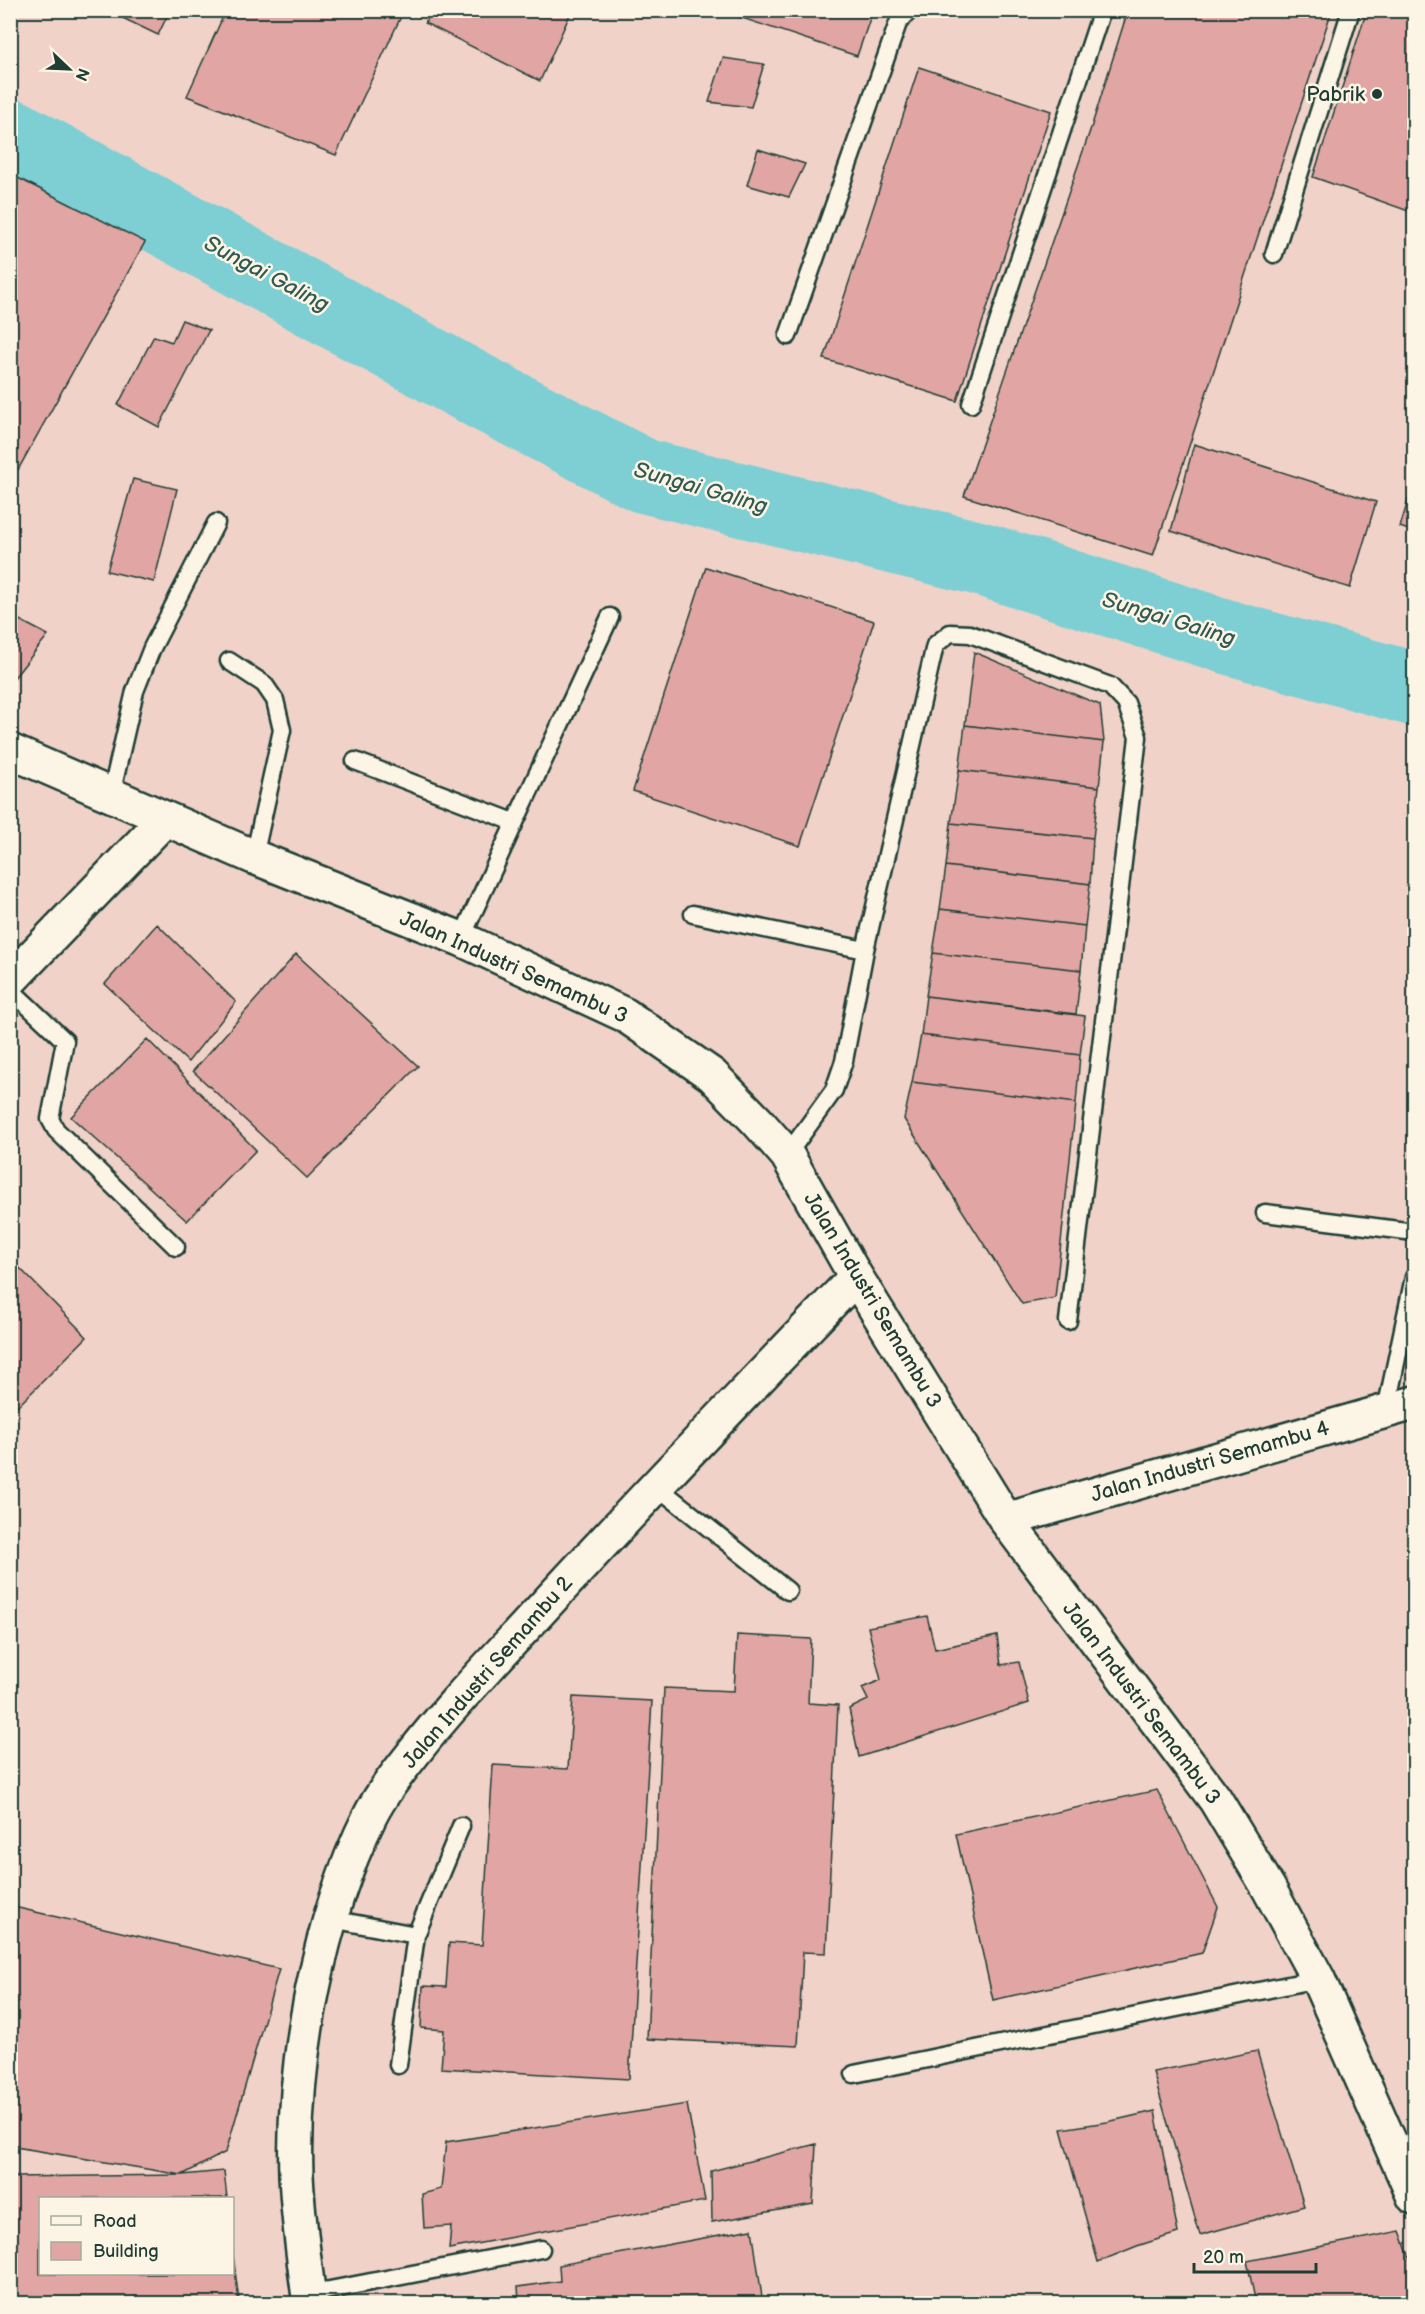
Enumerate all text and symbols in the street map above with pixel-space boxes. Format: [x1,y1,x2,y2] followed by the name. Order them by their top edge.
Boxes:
[39,39,99,99] north arrow
[70,65,93,84] text: N
[1306,82,1366,107] place label: Pabrik
[1370,87,1384,101] marker: Pabrik
[199,230,333,319] water label: Sungai Galing
[631,456,771,520] water label: Sungai Galing
[1099,586,1238,652] water label: Sungai Galing
[396,906,632,1029] street label: Jalan Industri Semambu 3
[798,1188,947,1413] street label: Jalan Industri Semambu 3
[1088,1415,1332,1508] street label: Jalan Industri Semambu 4
[397,1571,578,1773] street label: Jalan Industri Semambu 2
[1057,1597,1226,1809] street label: Jalan Industri Semambu 3
[39,2197,234,2275] legend
[93,2211,137,2232] text: Road
[1194,2236,1316,2274] scale bar
[93,2241,159,2262] text: Building
[1203,2247,1244,2268] text: 20 m

